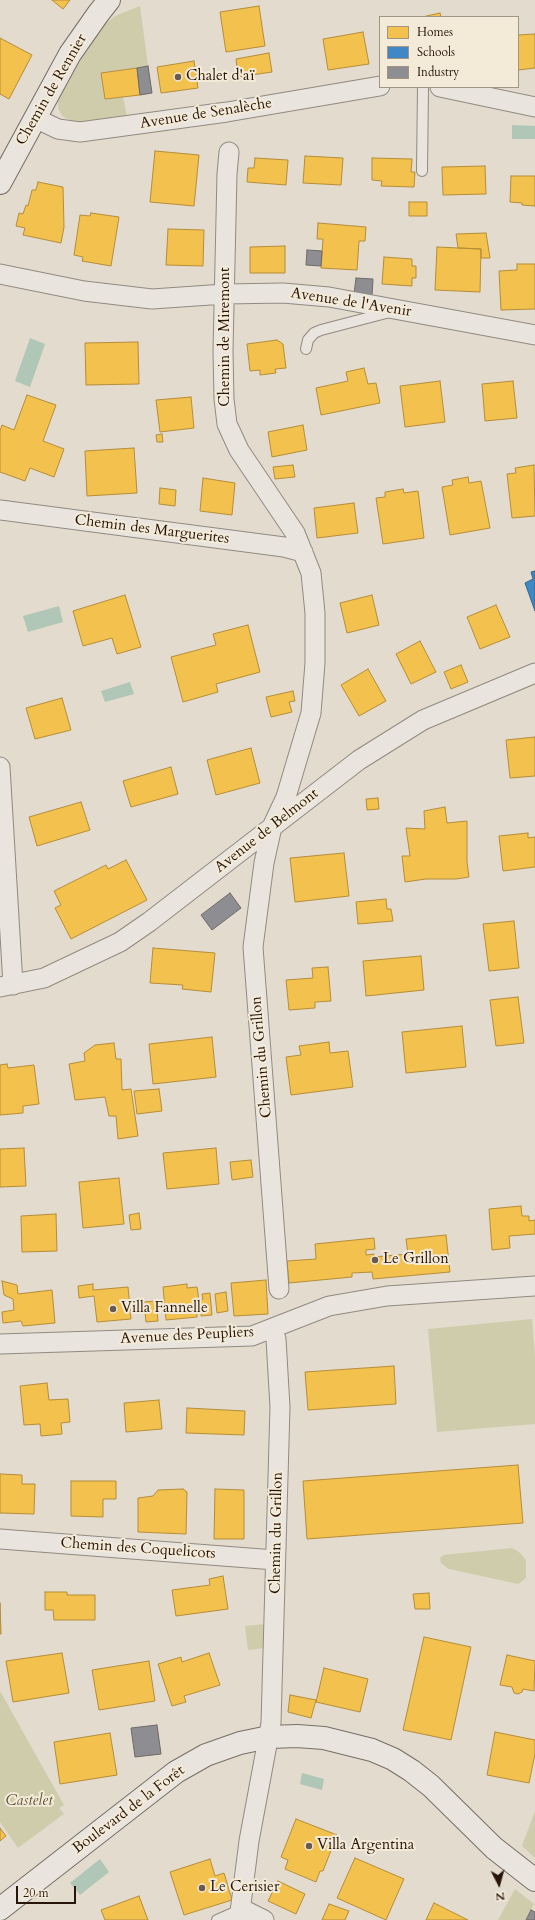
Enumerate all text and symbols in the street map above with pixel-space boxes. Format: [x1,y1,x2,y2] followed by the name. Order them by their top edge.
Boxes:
[379,16,519,88] legend
[417,24,453,40] text: Homes
[13,31,91,149] street label: Chemin de Rennier
[417,44,455,60] text: Schools
[417,64,459,80] text: Industry
[186,68,255,86] place label: Chalet d'aï
[173,72,183,82] marker: Chalet d'aï
[139,95,273,133] street label: Avenue de Senalèche
[217,267,235,407] street label: Chemin de Miremont
[289,285,413,321] street label: Avenue de l'Avenir
[74,512,230,548] street label: Chemin des Marguerites
[212,785,322,877] street label: Avenue de Belmont
[248,995,276,1119] street label: Chemin du Grillon
[383,1251,449,1269] place label: Le Grillon
[370,1255,380,1265] marker: Le Grillon
[121,1300,208,1318] place label: Villa Fannelle
[108,1304,118,1314] marker: Villa Fannelle
[120,1324,254,1348] street label: Avenue des Peupliers
[267,1472,287,1594] street label: Chemin du Grillon
[60,1535,216,1563] street label: Chemin des Coquelicots
[69,1762,189,1858] street label: Boulevard de la Forêt
[6,1793,52,1811] park label: Castelet
[317,1837,414,1855] place label: Villa Argentina
[304,1841,314,1851] marker: Villa Argentina
[479,1864,519,1904] north arrow
[18,1878,78,1904] scale bar
[210,1879,279,1897] place label: Le Cerisier
[197,1883,207,1893] marker: Le Cerisier
[23,1885,49,1901] text: 20 m
[495,1888,506,1904] text: N

